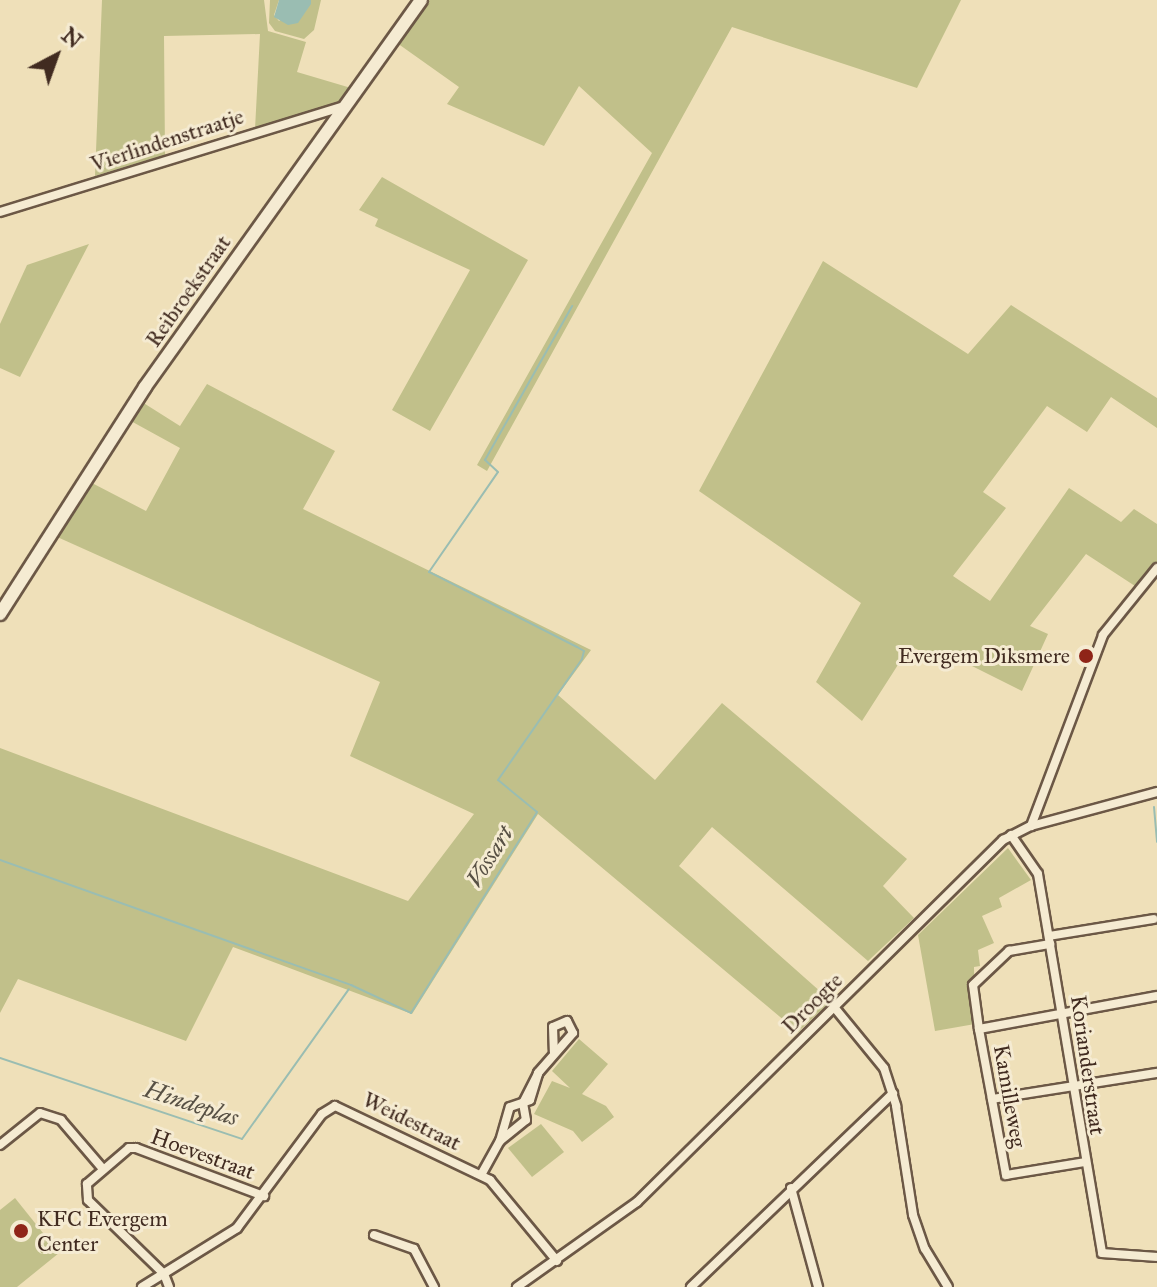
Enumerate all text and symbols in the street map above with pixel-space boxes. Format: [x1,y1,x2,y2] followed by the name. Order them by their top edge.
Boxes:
[16,16,96,96] north arrow
[56,21,88,54] text: N
[87,103,247,177] street label: Vierlindenstraatje
[140,230,236,352] street label: Reibroekstraat
[898,643,1070,669] place label: Evergem Diksmere
[1077,647,1095,665] marker: Evergem Diksmere
[460,821,520,893] water label: Vossart
[776,967,848,1039] street label: Droogte
[1065,993,1111,1137] street label: Korianderstraat
[988,1042,1032,1150] street label: Kamilleweg
[140,1075,242,1133] water label: Hindeplas
[359,1086,465,1156] street label: Weidestraat
[147,1123,259,1185] street label: Hoevestraat
[37,1205,168,1256] place label: KFC Evergem Center
[12,1222,30,1240] marker: KFC Evergem Center

